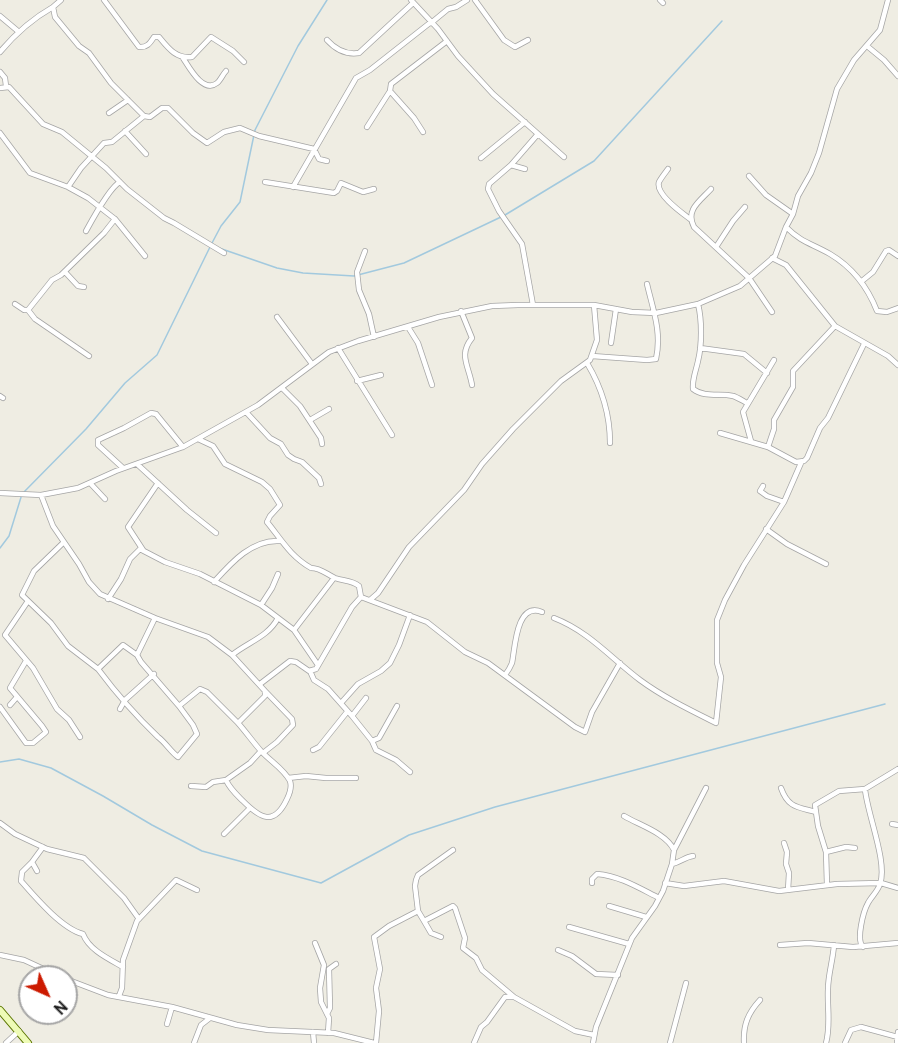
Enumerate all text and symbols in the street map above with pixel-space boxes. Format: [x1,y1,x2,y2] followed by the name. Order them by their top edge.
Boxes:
[18,965,78,1025] north arrow
[48,995,70,1017] text: N

